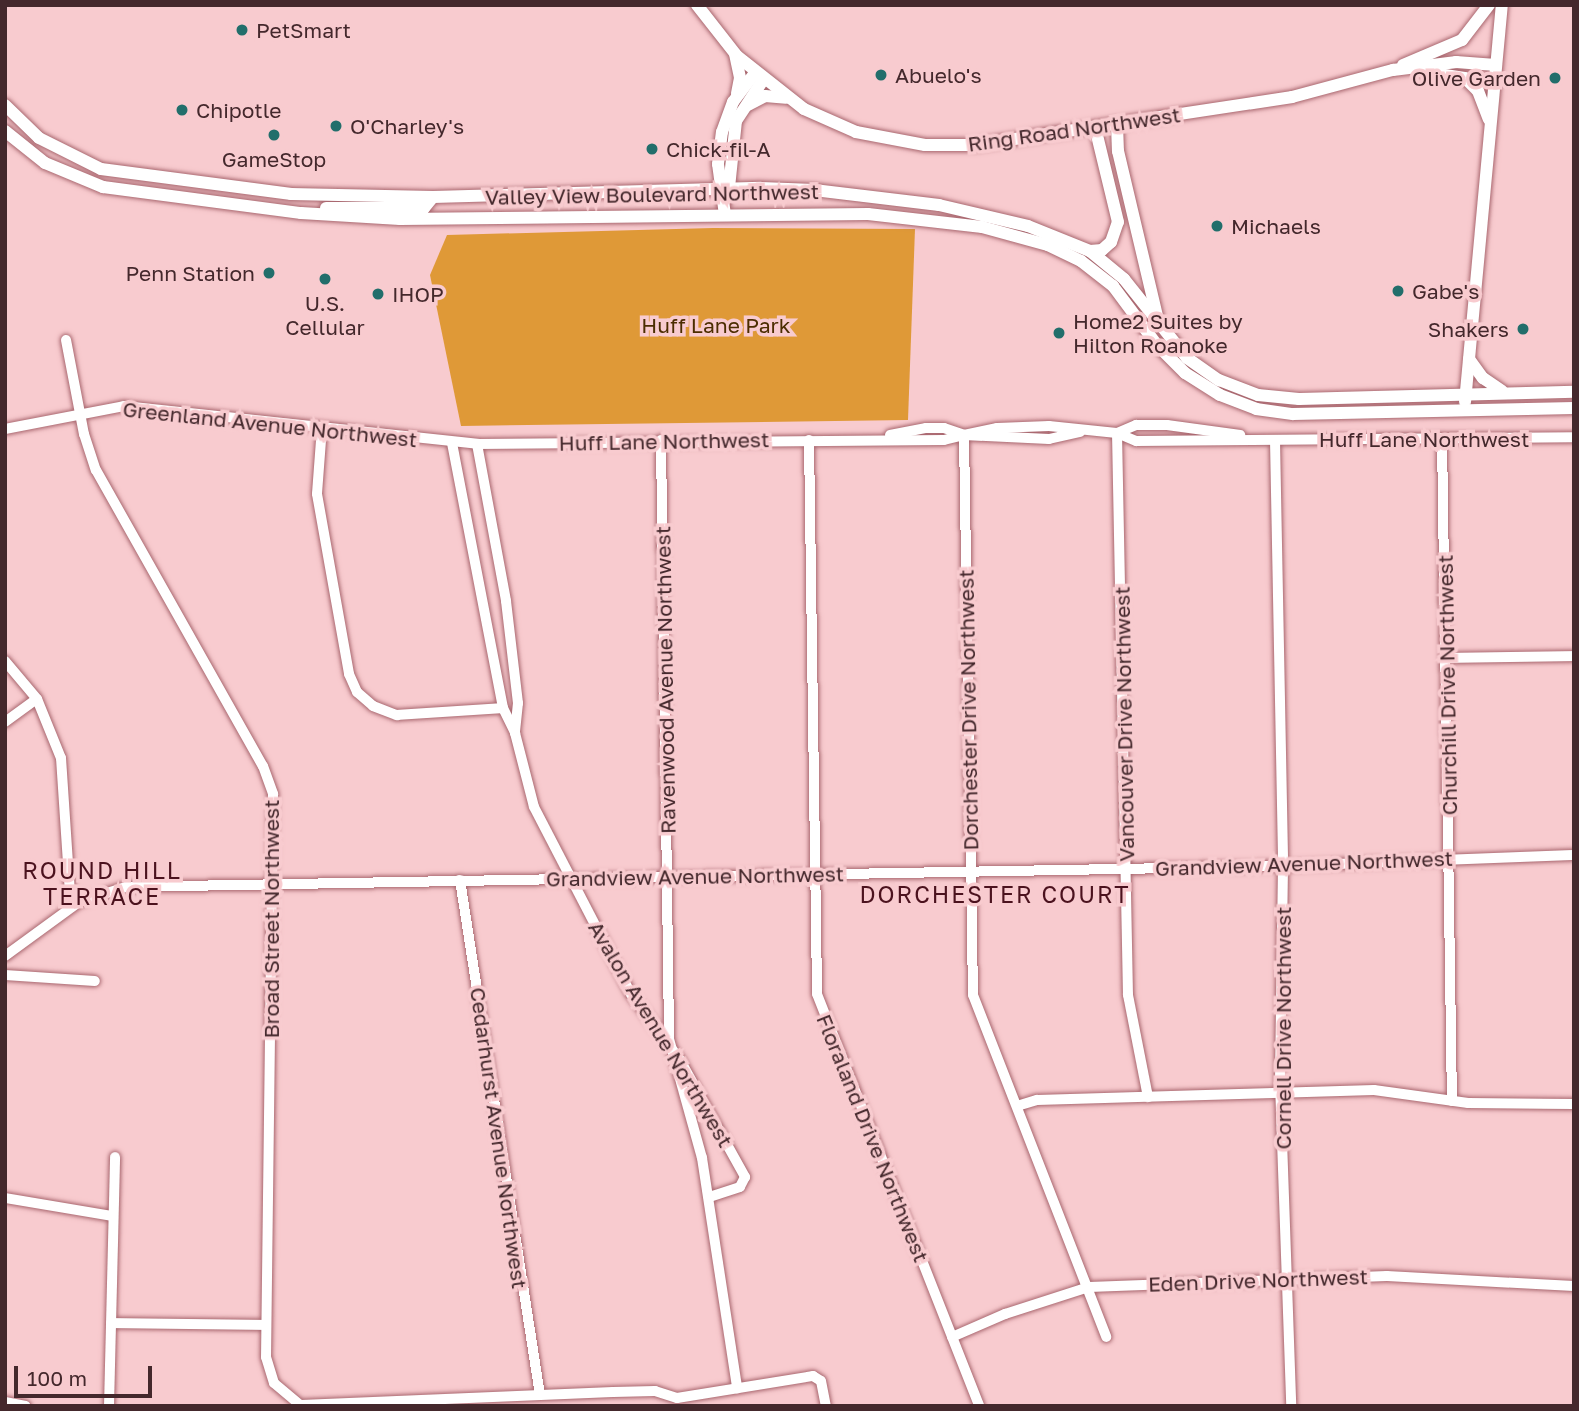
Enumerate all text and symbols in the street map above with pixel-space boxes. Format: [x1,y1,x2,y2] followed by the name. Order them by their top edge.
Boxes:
[256,17,351,43] place label: PetSmart
[234,22,250,38] marker: PetSmart
[895,62,982,88] place label: Abuelo's
[1412,65,1541,91] place label: Olive Garden
[873,67,889,83] marker: Abuelo's
[1547,70,1563,86] marker: Olive Garden
[196,97,281,123] place label: Chipotle
[174,102,190,118] marker: Chipotle
[966,102,1182,156] street label: Ring Road Northwest
[350,113,464,139] place label: O'Charley's
[328,118,344,134] marker: O'Charley's
[266,127,282,143] marker: GameStop
[666,136,770,162] place label: Chick-fil-A
[644,141,660,157] marker: Chick-fil-A
[222,146,326,172] place label: GameStop
[485,178,819,210] street label: Valley View Boulevard Northwest
[1231,213,1321,239] place label: Michaels
[1209,218,1225,234] marker: Michaels
[126,260,255,286] place label: Penn Station
[261,265,277,281] marker: Penn Station
[317,271,333,287] marker: U.S. Cellular
[1412,278,1479,304] place label: Gabe's
[392,281,444,307] place label: IHOP
[1390,283,1406,299] marker: Gabe's
[370,286,386,302] marker: IHOP
[285,290,365,340] place label: U.S. Cellular
[1073,308,1243,358] place label: Home2 Suites by Hilton Roanoke
[641,312,791,338] park label: Huff Lane Park
[1428,316,1509,342] place label: Shakers
[1515,321,1531,337] marker: Shakers
[1051,325,1067,341] marker: Home2 Suites by Hilton Roanoke
[122,396,418,452] street label: Greenland Avenue Northwest
[1319,426,1529,452] street label: Huff Lane Northwest
[558,427,770,455] street label: Huff Lane Northwest
[650,526,680,834] street label: Ravenwood Avenue Northwest
[1432,554,1462,816] street label: Churchill Drive Northwest
[953,569,983,851] street label: Dorchester Drive Northwest
[1109,586,1139,862] street label: Vancouver Drive Northwest
[258,800,284,1038] street label: Broad Street Northwest
[1155,845,1453,881] street label: Grandview Avenue Northwest
[23,856,181,910] district label: ROUND HILL TERRACE
[546,861,844,891] street label: Grandview Avenue Northwest
[861,880,1129,908] district label: DORCHESTER COURT
[1270,907,1296,1149] street label: Cornell Drive Northwest
[583,916,739,1152] street label: Avalon Avenue Northwest
[465,986,533,1290] street label: Cedarhurst Avenue Northwest
[812,1010,934,1266] street label: Floraland Drive Northwest
[1148,1264,1368,1296] street label: Eden Drive Northwest
[18,1352,156,1396] scale bar
[27,1365,87,1391] text: 100 m

